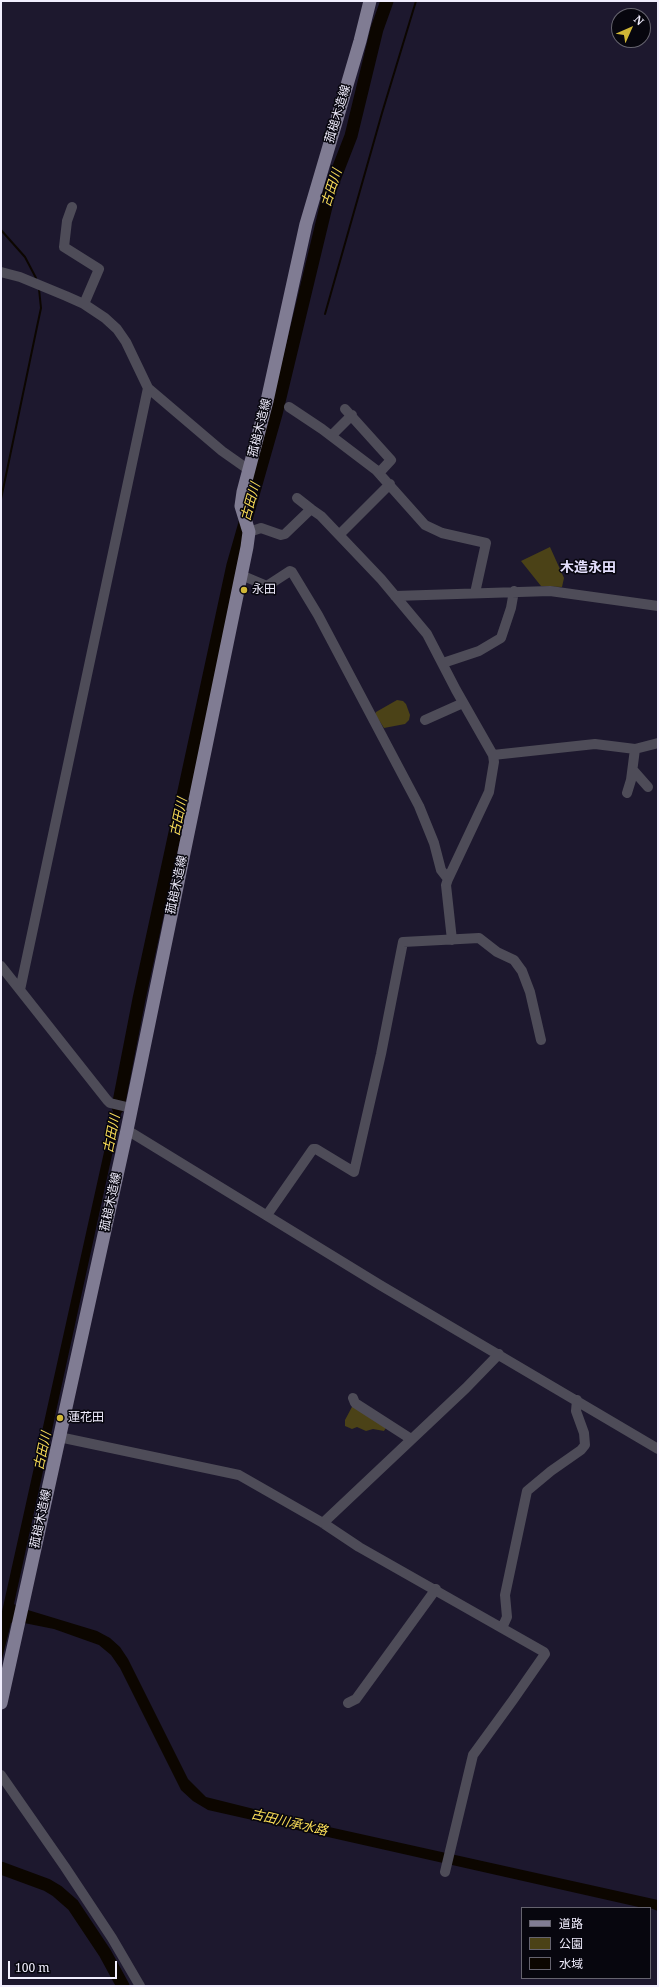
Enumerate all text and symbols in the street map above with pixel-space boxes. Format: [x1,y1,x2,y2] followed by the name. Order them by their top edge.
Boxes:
[611,8,651,48] north arrow
[631,11,647,28] text: N
[322,83,354,145] street label: 菰槌木造線
[319,167,345,209] water label: 古田川
[246,397,274,459] street label: 菰槌木造線
[238,481,264,523] water label: 古田川
[560,560,616,576] district label: 木造永田
[252,583,276,597] place label: 永田
[239,585,249,595] marker: 永田
[167,796,191,838] water label: 古田川
[164,854,190,916] street label: 菰槌木造線
[101,1113,123,1155] water label: 古田川
[98,1171,124,1233] street label: 菰槌木造線
[68,1411,104,1425] place label: 蓮花田
[55,1413,65,1423] marker: 蓮花田
[31,1430,55,1472] water label: 古田川
[28,1488,54,1550] street label: 菰槌木造線
[249,1807,329,1839] water label: 古田川承水路
[521,1907,651,1979] legend
[559,1915,583,1932] text: 道路
[559,1935,583,1952] text: 公園
[10,1953,119,1979] scale bar
[559,1955,583,1972] text: 水域
[15,1959,50,1976] text: 100 m

